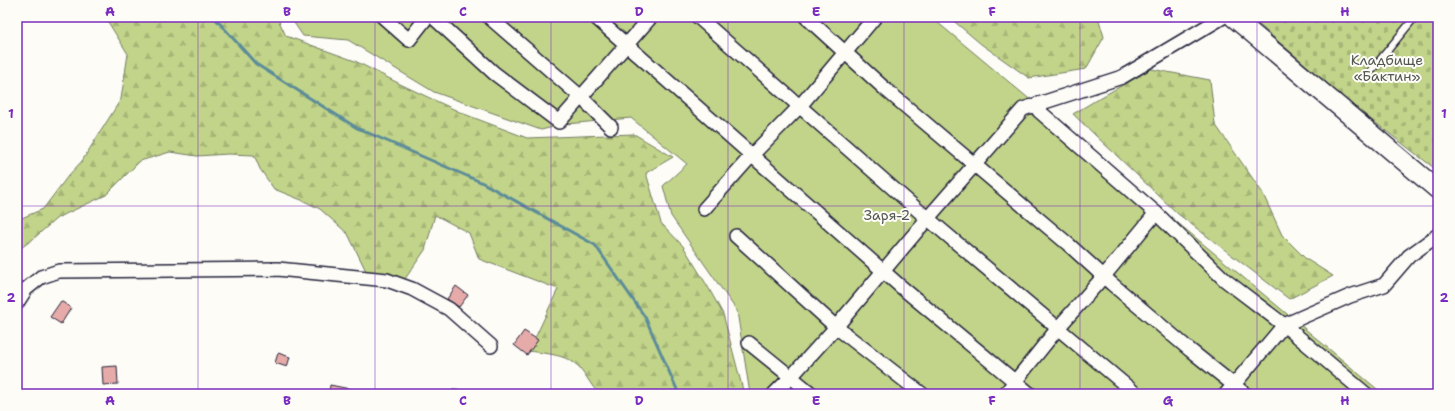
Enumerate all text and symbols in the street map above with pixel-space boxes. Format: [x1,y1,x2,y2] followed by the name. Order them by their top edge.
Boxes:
[105,3,115,20] text: A
[283,3,291,20] text: B
[459,3,467,20] text: C
[634,3,644,20] text: D
[812,3,821,20] text: E
[988,3,996,20] text: F
[1163,3,1174,20] text: G
[1340,3,1350,20] text: H
[1351,51,1423,85] park label: Кладбище «Бактин»
[8,105,14,122] text: 1
[1441,105,1447,122] text: 1
[864,206,910,224] park label: Заря-2
[6,289,16,306] text: 2
[1439,289,1449,306] text: 2
[105,392,115,409] text: A
[283,392,291,409] text: B
[459,392,467,409] text: C
[634,392,644,409] text: D
[812,392,821,409] text: E
[988,392,996,409] text: F
[1163,392,1174,409] text: G
[1340,392,1350,409] text: H

